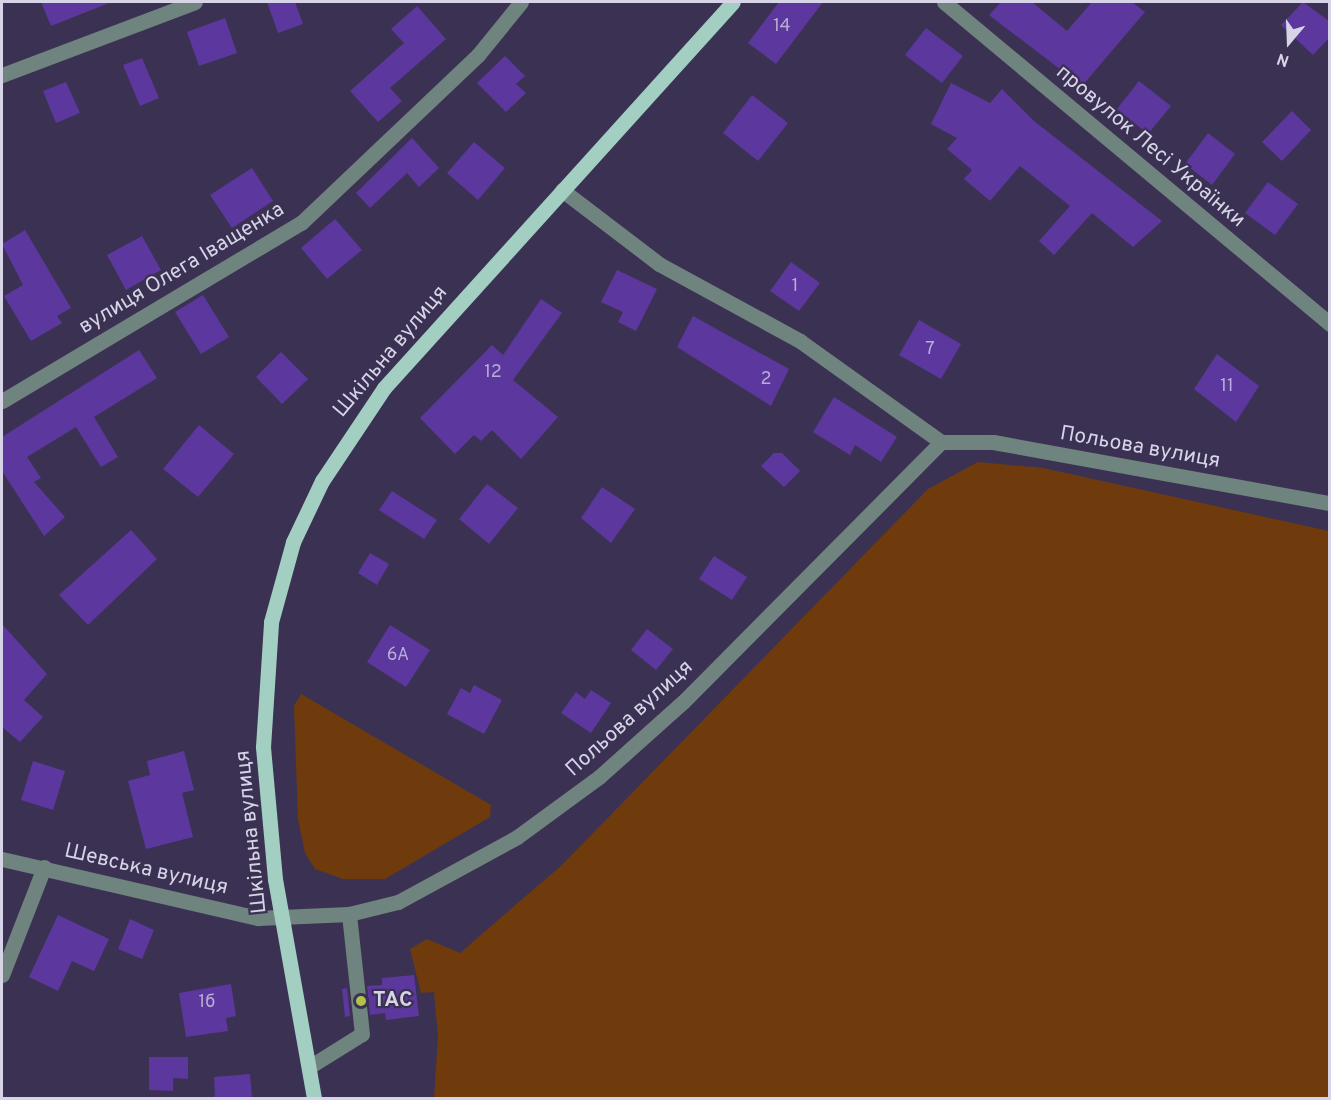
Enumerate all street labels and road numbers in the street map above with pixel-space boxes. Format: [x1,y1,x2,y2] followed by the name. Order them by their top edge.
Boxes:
[1050,60,1250,234] street label: провулок Лесі Українки
[75,198,289,340] street label: вулиця Олега Іващенка
[329,281,453,423] street label: Шкільна вулиця
[1058,422,1222,474] street label: Польова вулиця
[561,655,699,783] street label: Польова вулиця
[231,749,273,915] street label: Шкільна вулиця
[62,839,230,901] street label: Шевська вулиця

